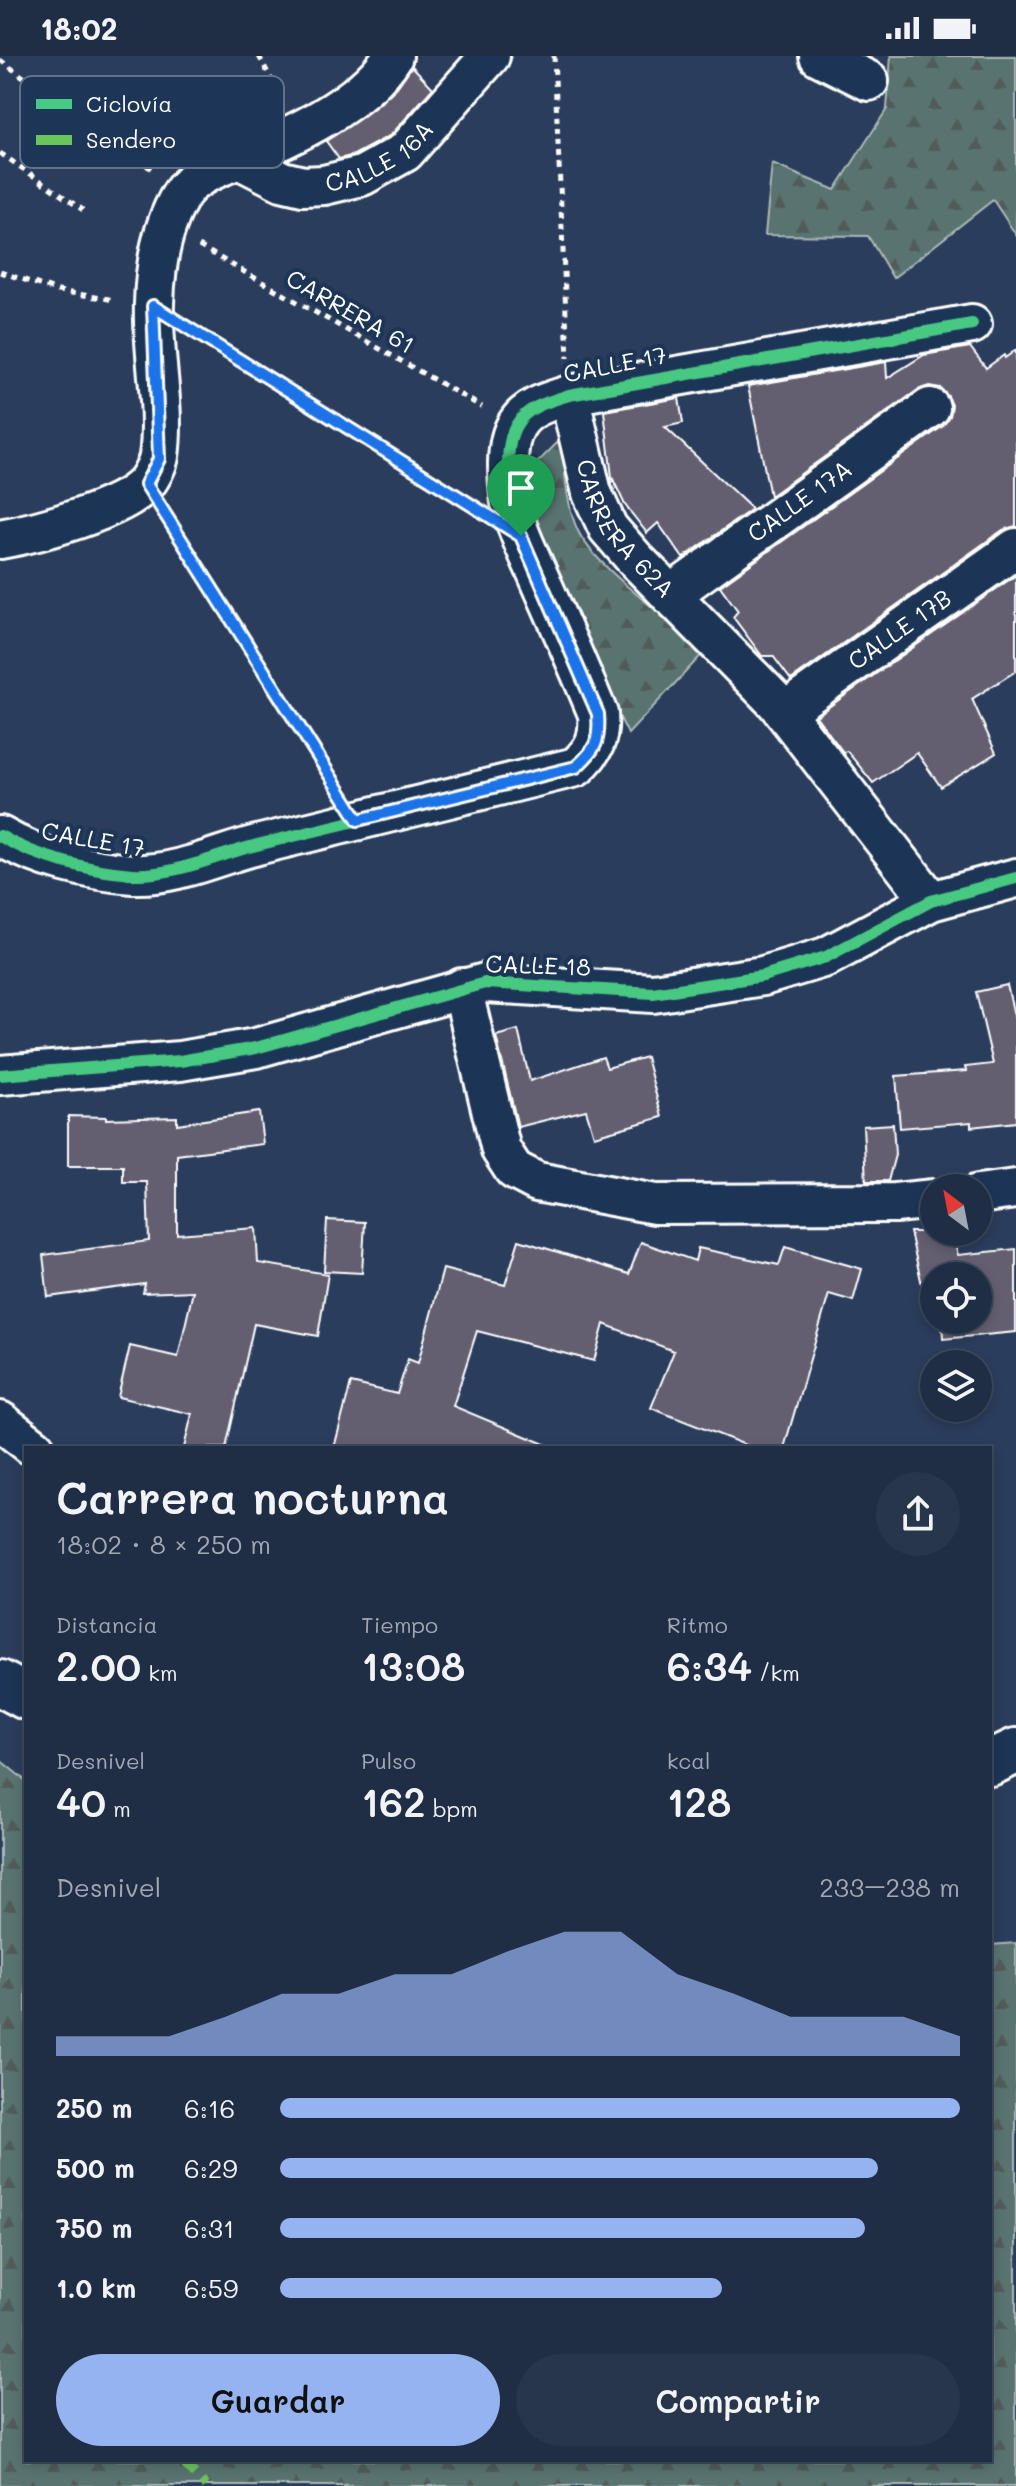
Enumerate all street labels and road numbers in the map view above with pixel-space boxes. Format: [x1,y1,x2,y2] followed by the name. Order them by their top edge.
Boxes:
[322,114,439,198] street label: CALLE 16A
[281,261,420,360] street label: CARRERA 61
[560,338,669,389] street label: CALLE 17
[741,452,857,548] street label: CALLE 17A
[571,456,681,604] street label: CARRERA 62A
[841,582,957,676] street label: CALLE 17B
[39,814,147,863] street label: CALLE 17
[485,947,591,982] street label: CALLE 18

